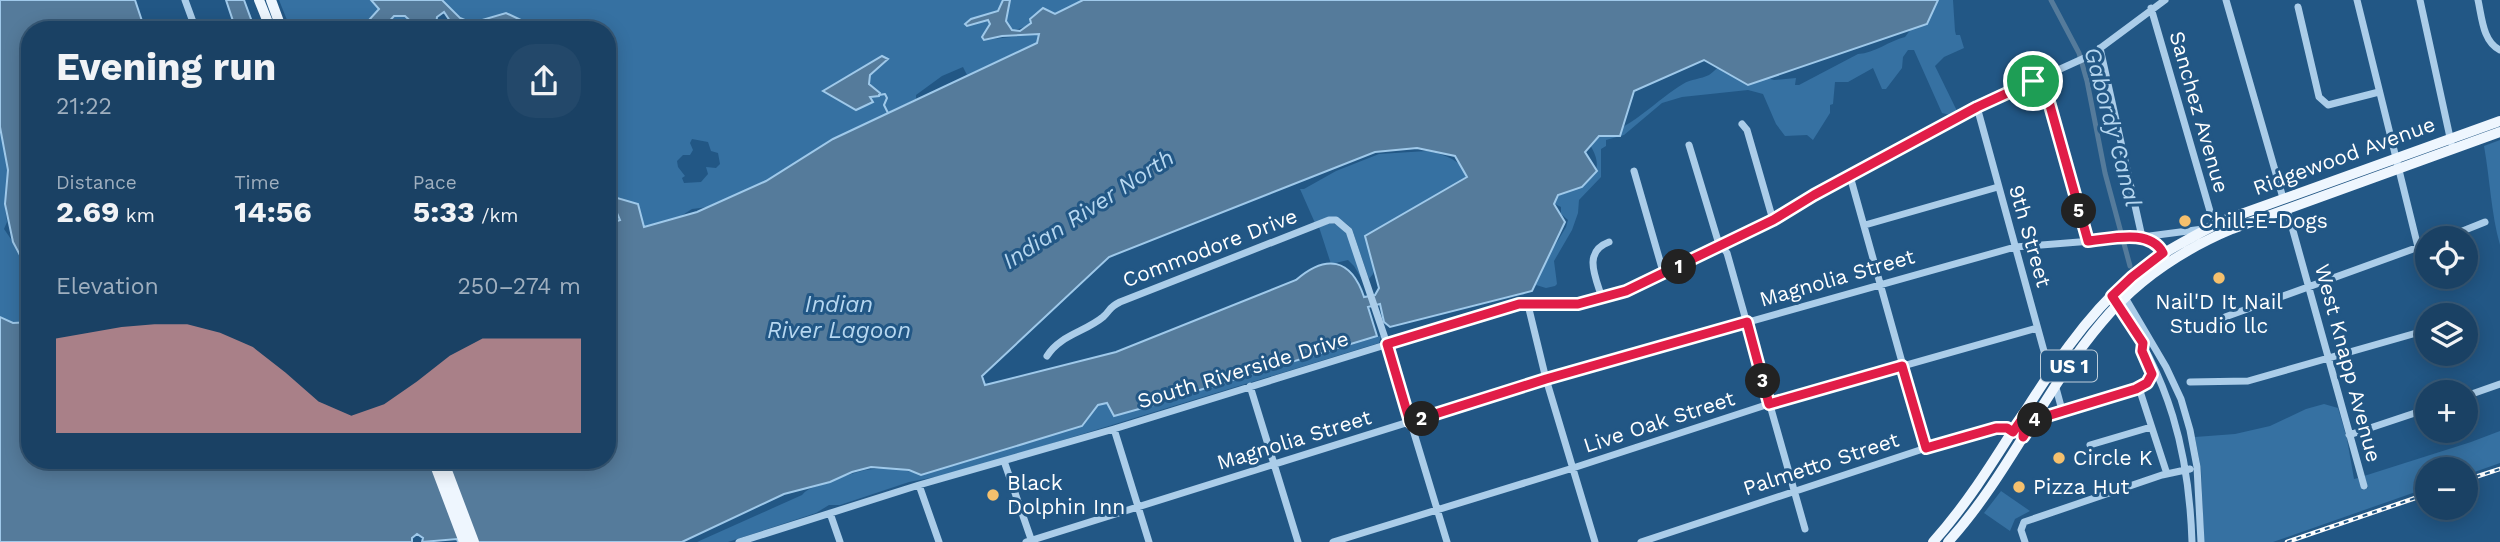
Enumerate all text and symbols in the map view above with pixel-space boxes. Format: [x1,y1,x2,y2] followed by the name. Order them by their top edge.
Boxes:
[2164,28,2234,195] street label: Sanchez Avenue
[507,44,581,118] button: share
[2078,44,2147,210] water label: Gabordy Canal
[56,45,276,89] text: Evening run
[2003,51,2063,111] pin
[2014,62,2052,100] icon: arrive
[56,93,112,120] text: 21:22
[2249,111,2438,200] street label: Ridgewood Avenue
[998,144,1179,275] water label: Indian River North
[56,171,137,194] text: Distance
[234,171,280,194] text: Time
[413,171,457,194] text: Pace
[2004,182,2057,290] street label: 9th Street
[56,194,119,229] text: 2.69
[234,194,312,229] text: 14:56
[413,194,475,229] text: 5:33
[2062,194,2096,228] pin: 5
[2073,199,2084,222] text: 5
[1119,203,1301,292] street label: Commodore Drive
[119,204,155,227] text: km
[475,204,518,227] text: /km
[2199,208,2328,233] place label: Chill-E-Dogs
[2177,213,2193,229] marker: Chill-E-Dogs
[2415,226,2478,520] map controls
[2415,226,2478,289] button: locate
[1756,243,1918,312] street label: Magnolia Street
[1662,250,1696,284] pin: 1
[1674,255,1683,278] text: 1
[2310,261,2387,465] street label: West Knapp Avenue
[2211,270,2227,286] marker: Nail'D It Nail Studio llc
[56,273,159,300] text: Elevation
[457,273,581,300] text: 250–274 m
[2155,289,2283,338] place label: Nail'D It Nail Studio llc
[767,291,911,344] water label: Indian River Lagoon
[2415,303,2478,366] button: layers
[1134,325,1352,414] street label: South Riverside Drive
[2041,350,2097,382] road number: US 1
[1746,364,1780,398] pin: 3
[1757,369,1768,392] text: 3
[2415,380,2478,443] button: +
[1580,385,1738,458] street label: Live Oak Street
[1404,402,1440,436] pin: 2
[2018,402,2052,438] pin: 4
[1214,404,1374,475] street label: Magnolia Street
[1416,407,1427,430] text: 2
[2028,408,2041,431] text: 4
[1740,427,1902,500] street label: Palmetto Street
[2073,445,2153,470] place label: Circle K
[2051,450,2067,466] marker: Circle K
[2415,457,2478,520] button: −
[1007,470,1125,519] place label: Black Dolphin Inn
[2033,474,2130,499] place label: Pizza Hut
[2011,479,2027,495] marker: Pizza Hut
[985,487,1001,503] marker: Black Dolphin Inn

